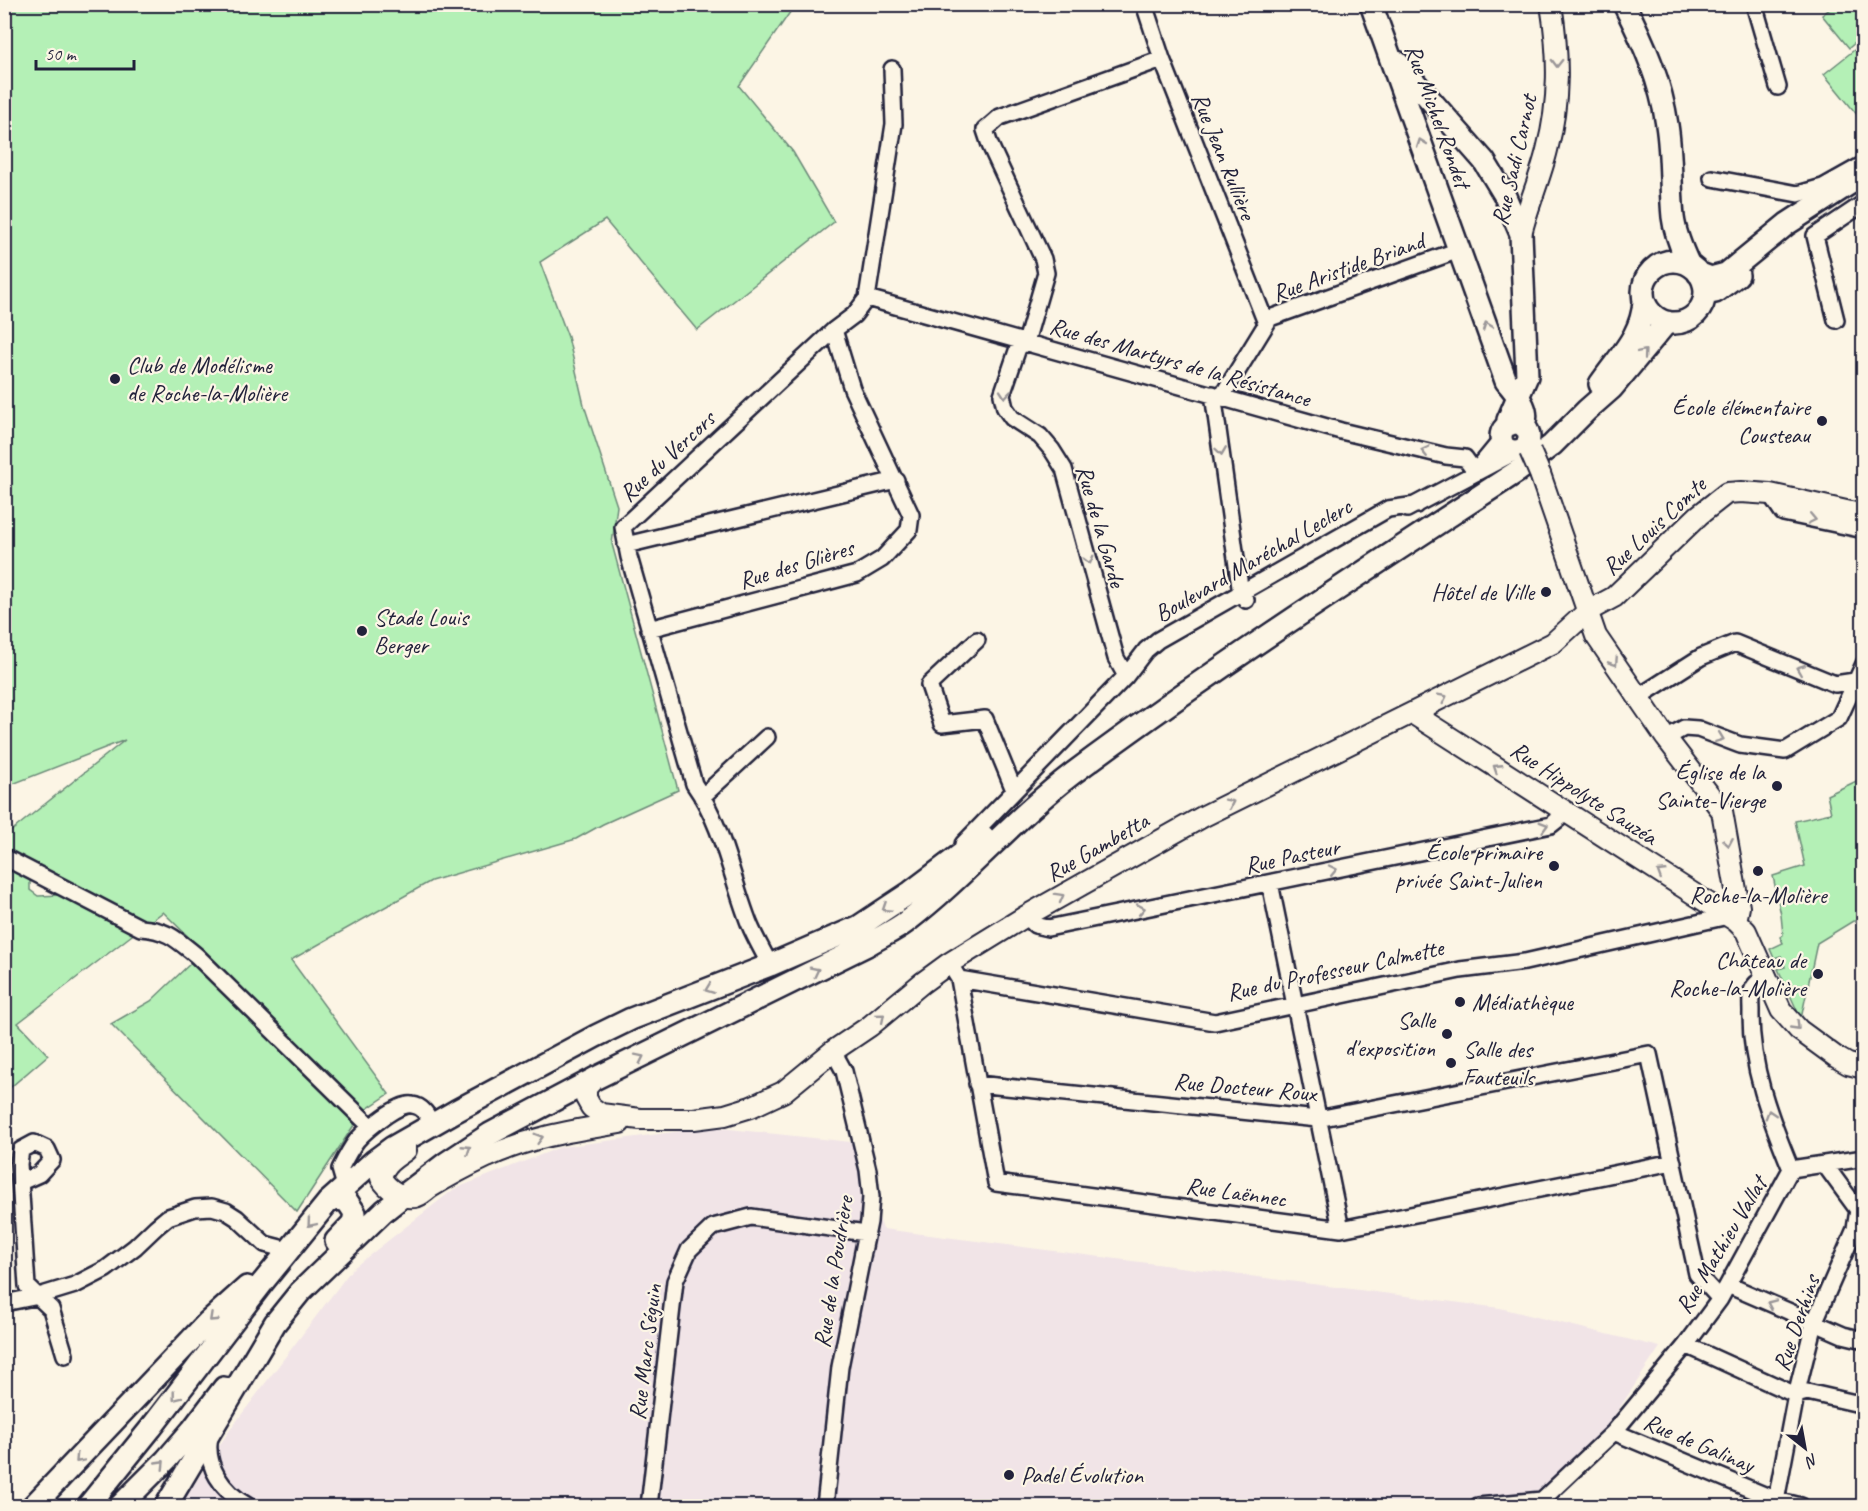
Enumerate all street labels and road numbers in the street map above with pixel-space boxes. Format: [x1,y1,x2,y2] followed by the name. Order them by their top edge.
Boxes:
[1398,40,1479,195] street label: Rue Michel Rondet
[1185,88,1264,226] street label: Rue Jean Rullière
[1484,90,1544,228] street label: Rue Sadi Carnot
[1268,224,1431,308] street label: Rue Aristide Briand
[1046,310,1316,414] street label: Rue des Martyrs de la Résistance
[613,403,723,508] street label: Rue du Vercors
[1069,462,1133,592] street label: Rue de la Garde
[1596,469,1714,582] street label: Rue Louis Comte
[1149,491,1358,629] street label: Boulevard Maréchal Leclerc
[735,532,859,596] street label: Rue des Glières
[1505,734,1664,853] street label: Rue Hippolyte Sauzéa
[1040,805,1155,888] street label: Rue Gambetta
[1242,831,1344,881] street label: Rue Pasteur
[1224,932,1448,1008] street label: Rue du Professeur Calmette
[1172,1066,1319,1108] street label: Rue Docteur Roux
[1668,1169,1775,1319] street label: Rue Mathieu Vallat
[1184,1170,1289,1214] street label: Rue Laënnec
[806,1192,860,1350] street label: Rue de la Poudrière
[1766,1268,1827,1375] street label: Rue Derhins
[622,1282,668,1422] street label: Rue Marc Séguin
[1639,1406,1760,1480] street label: Rue de Galinay

